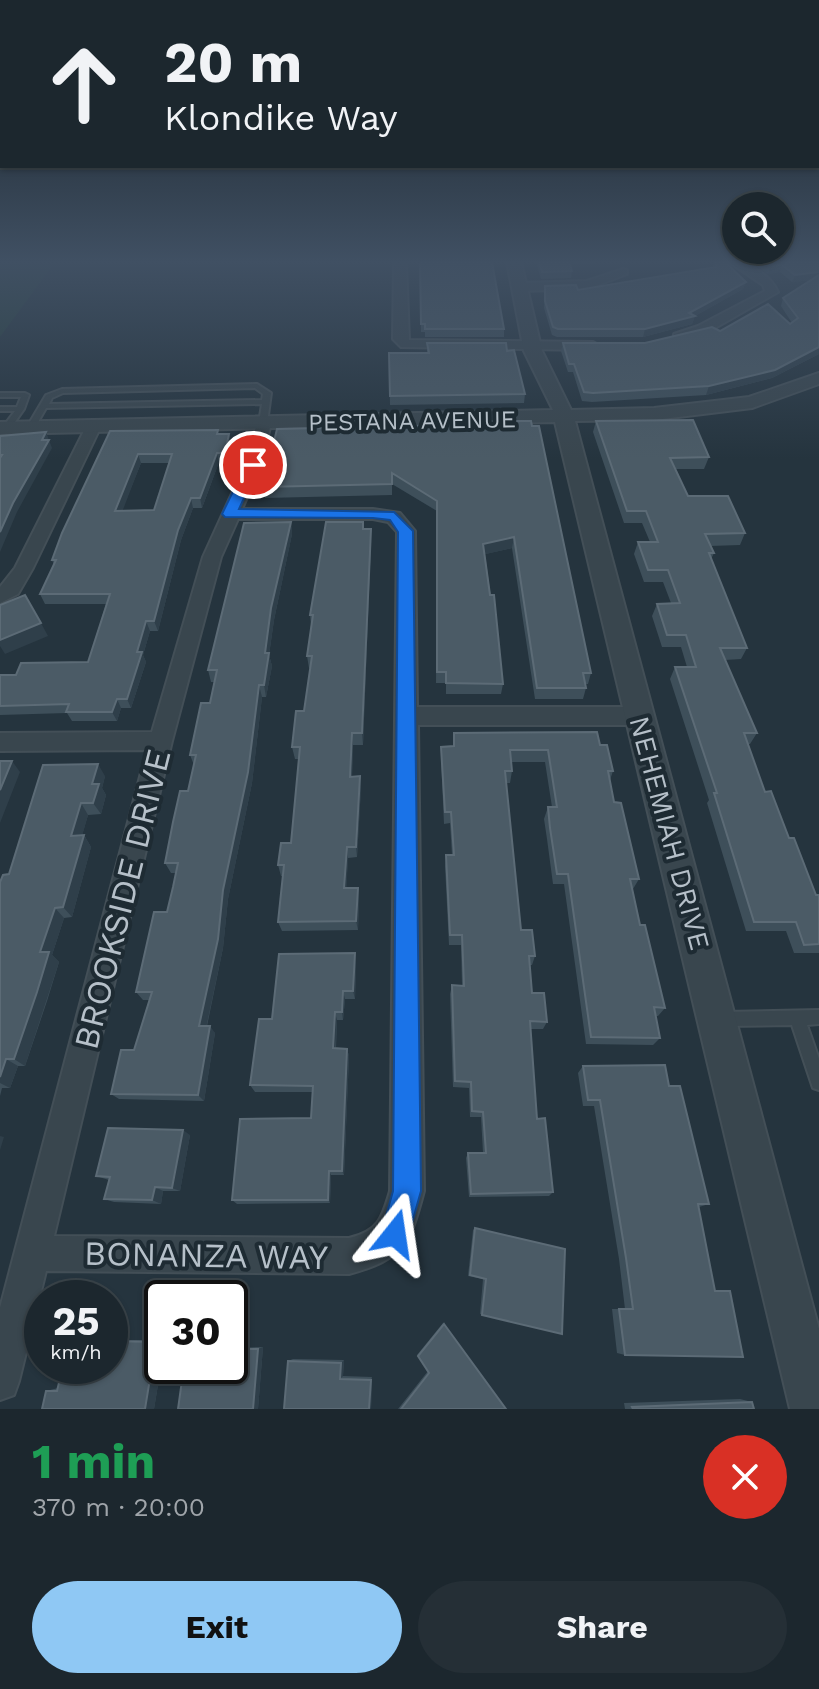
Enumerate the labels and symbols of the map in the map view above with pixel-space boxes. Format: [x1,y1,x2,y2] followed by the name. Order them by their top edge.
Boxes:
[308,405,516,437] street label: PESTANA AVENUE
[219,431,287,499] pin
[622,713,717,954] street label: NEHEMIAH DRIVE
[65,745,179,1053] street label: BROOKSIDE DRIVE
[353,1192,437,1276] position arrow
[84,1233,329,1277] street label: BONANZA WAY
[144,1280,248,1384] speed limit sign: 30

